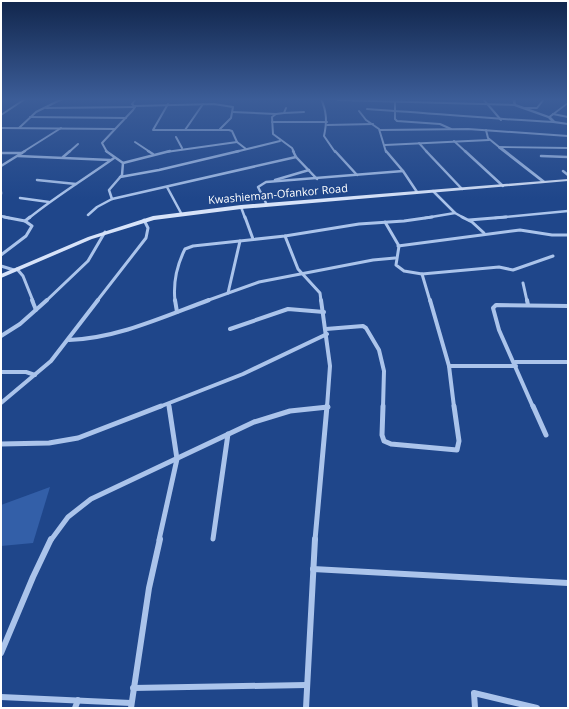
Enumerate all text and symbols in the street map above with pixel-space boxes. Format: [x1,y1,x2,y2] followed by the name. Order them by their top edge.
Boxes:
[208,180,348,207] street label: Kwashieman-Ofankor Road

